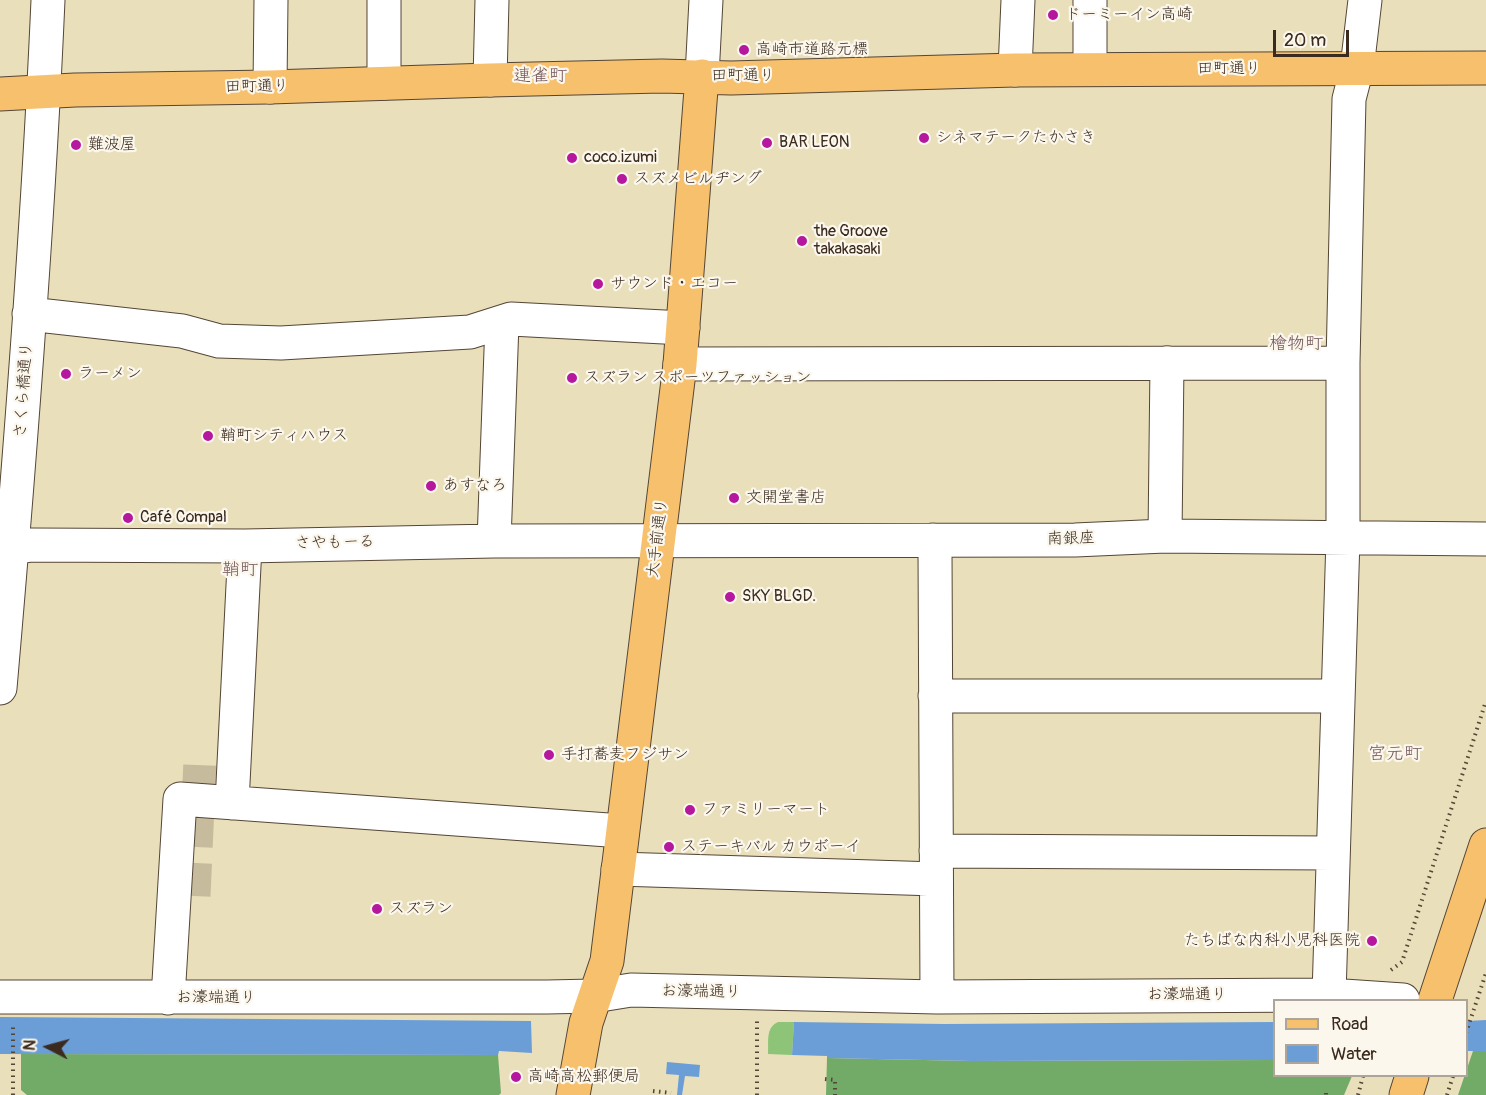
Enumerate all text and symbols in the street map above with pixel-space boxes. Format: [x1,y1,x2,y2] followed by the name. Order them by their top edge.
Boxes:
[1065,5,1193,25] place label: ドーミーイン高崎
[1046,8,1060,22] marker: ドーミーイン高崎
[1276,18,1352,56] scale bar
[1284,29,1326,52] text: 20 m
[756,40,868,60] place label: 高崎市道路元標
[737,43,751,57] marker: 高崎市道路元標
[1197,59,1261,79] street label: 田町通り
[513,65,567,87] district label: 連雀町
[711,66,775,86] street label: 田町通り
[225,77,289,97] street label: 田町通り
[936,128,1096,148] place label: シネマテークたかさき
[917,131,931,145] marker: シネマテークたかさき
[779,133,849,153] place label: BAR LEON
[88,135,136,155] place label: 難波屋
[760,136,774,150] marker: BAR LEON
[69,138,83,152] marker: 難波屋
[584,148,657,168] place label: coco.izumi
[565,151,579,165] marker: coco.izumi
[634,169,762,189] place label: スズメビルヂング
[615,172,629,186] marker: スズメビルヂング
[814,222,888,260] place label: the Groove takakasaki
[795,234,809,248] marker: the Groove takakasaki
[610,274,738,294] place label: サウンド・エコー
[591,277,605,291] marker: サウンド・エコー
[1269,333,1323,355] district label: 檜物町
[11,341,37,439] street label: さくら橋通り
[78,364,142,384] place label: ラーメン
[59,367,73,381] marker: ラーメン
[584,368,811,388] place label: スズラン スポーツファッション
[565,371,579,385] marker: スズラン スポーツファッション
[220,426,348,446] place label: 鞘町シティハウス
[201,429,215,443] marker: 鞘町シティハウス
[443,476,507,496] place label: あすなろ
[424,479,438,493] marker: あすなろ
[746,488,826,508] place label: 文開堂書店
[727,491,741,505] marker: 文開堂書店
[644,497,672,579] street label: 大手前通り
[140,508,227,528] place label: Café Compal
[121,511,135,525] marker: Café Compal
[1047,529,1095,549] street label: 南銀座
[295,533,375,553] street label: さやもーる
[222,559,258,581] district label: 鞘町
[742,587,816,607] place label: SKY BLGD.
[723,590,737,604] marker: SKY BLGD.
[1368,743,1422,765] district label: 宮元町
[561,745,689,765] place label: 手打蕎麦フジサン
[542,748,556,762] marker: 手打蕎麦フジサン
[702,800,830,820] place label: ファミリーマート
[683,803,697,817] marker: ファミリーマート
[681,837,860,857] place label: ステーキバル カウボーイ
[662,840,676,854] marker: ステーキバル カウボーイ
[389,899,453,919] place label: スズラン
[370,902,384,916] marker: スズラン
[1184,931,1360,951] place label: たちばな内科小児科医院
[1365,934,1379,948] marker: たちばな内科小児科医院
[661,982,741,1002] street label: お濠端通り
[1147,985,1227,1005] street label: お濠端通り
[176,988,256,1008] street label: お濠端通り
[1273,999,1468,1077] legend
[1331,1013,1368,1036] text: Road
[18,1017,78,1077] north arrow
[20,1039,41,1052] text: N
[1331,1043,1377,1066] text: Water
[528,1067,640,1087] place label: 高崎高松郵便局
[509,1070,523,1084] marker: 高崎高松郵便局

